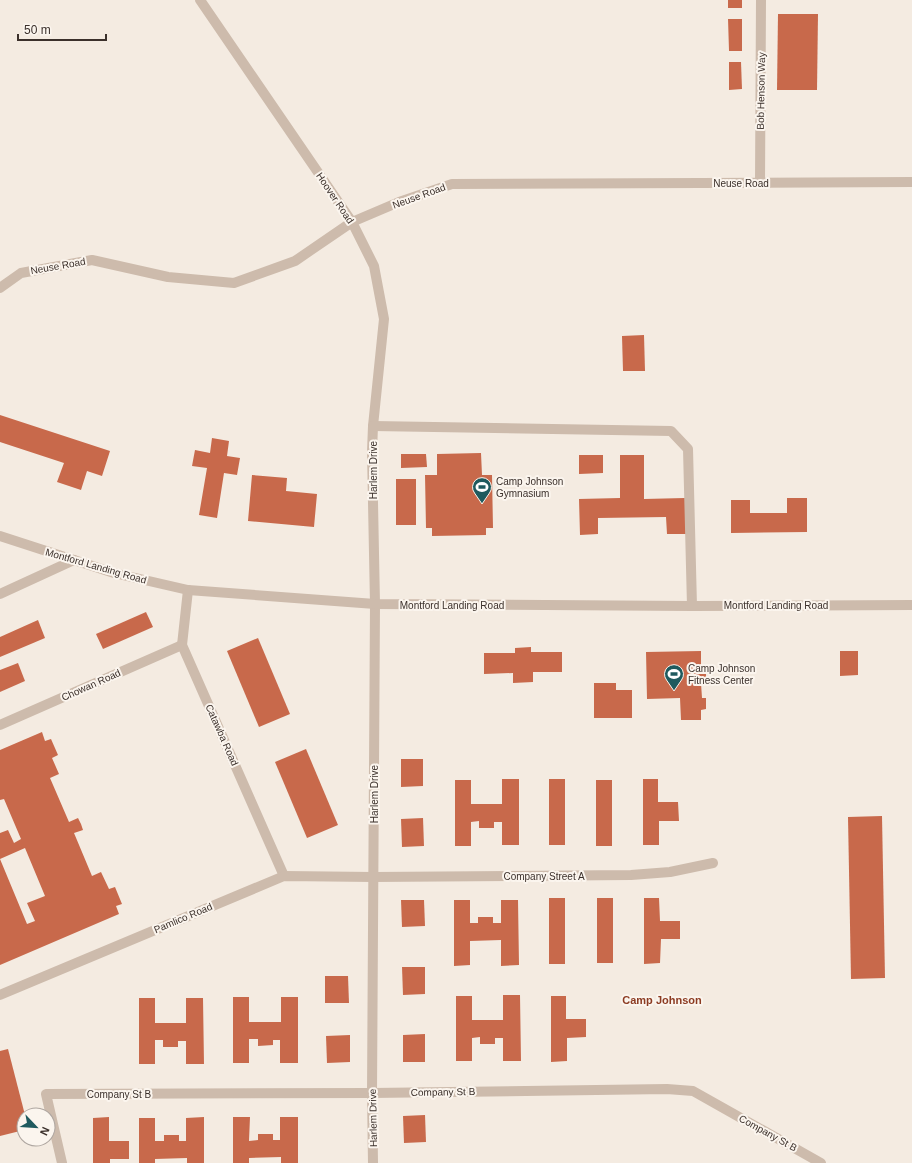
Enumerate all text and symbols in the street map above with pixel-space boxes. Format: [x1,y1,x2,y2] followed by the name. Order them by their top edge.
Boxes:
[18,16,106,42] scale bar
[24,23,51,37] text: 50 m
[755,52,767,130] street label: Bob Henson Way
[314,171,356,225] street label: Hoover Road
[713,178,769,189] street label: Neuse Road
[391,181,447,211] street label: Neuse Road
[30,256,86,276] street label: Neuse Road
[368,440,379,499] street label: Harlem Drive
[471,476,493,504] sports icon: Camp Johnson Gymnasium
[496,476,563,499] place label: Camp Johnson Gymnasium
[44,546,148,586] street label: Montford Landing Road
[400,600,504,611] street label: Montford Landing Road
[724,600,828,611] street label: Montford Landing Road
[663,663,685,691] sports icon: Camp Johnson Fitness Center
[688,663,755,686] place label: Camp Johnson Fitness Center
[60,667,122,703] street label: Chowan Road
[204,703,240,767] street label: Catawba Road
[369,764,380,823] street label: Harlem Drive
[503,871,585,882] street label: Company Street A
[152,901,214,935] street label: Pamlico Road
[622,994,702,1006] district label: Camp Johnson
[411,1086,476,1098] street label: Company St B
[367,1088,379,1147] street label: Harlem Drive
[87,1089,152,1100] street label: Company St B
[16,1107,56,1147] north arrow
[737,1113,799,1154] street label: Company St B
[38,1125,52,1137] text: N

